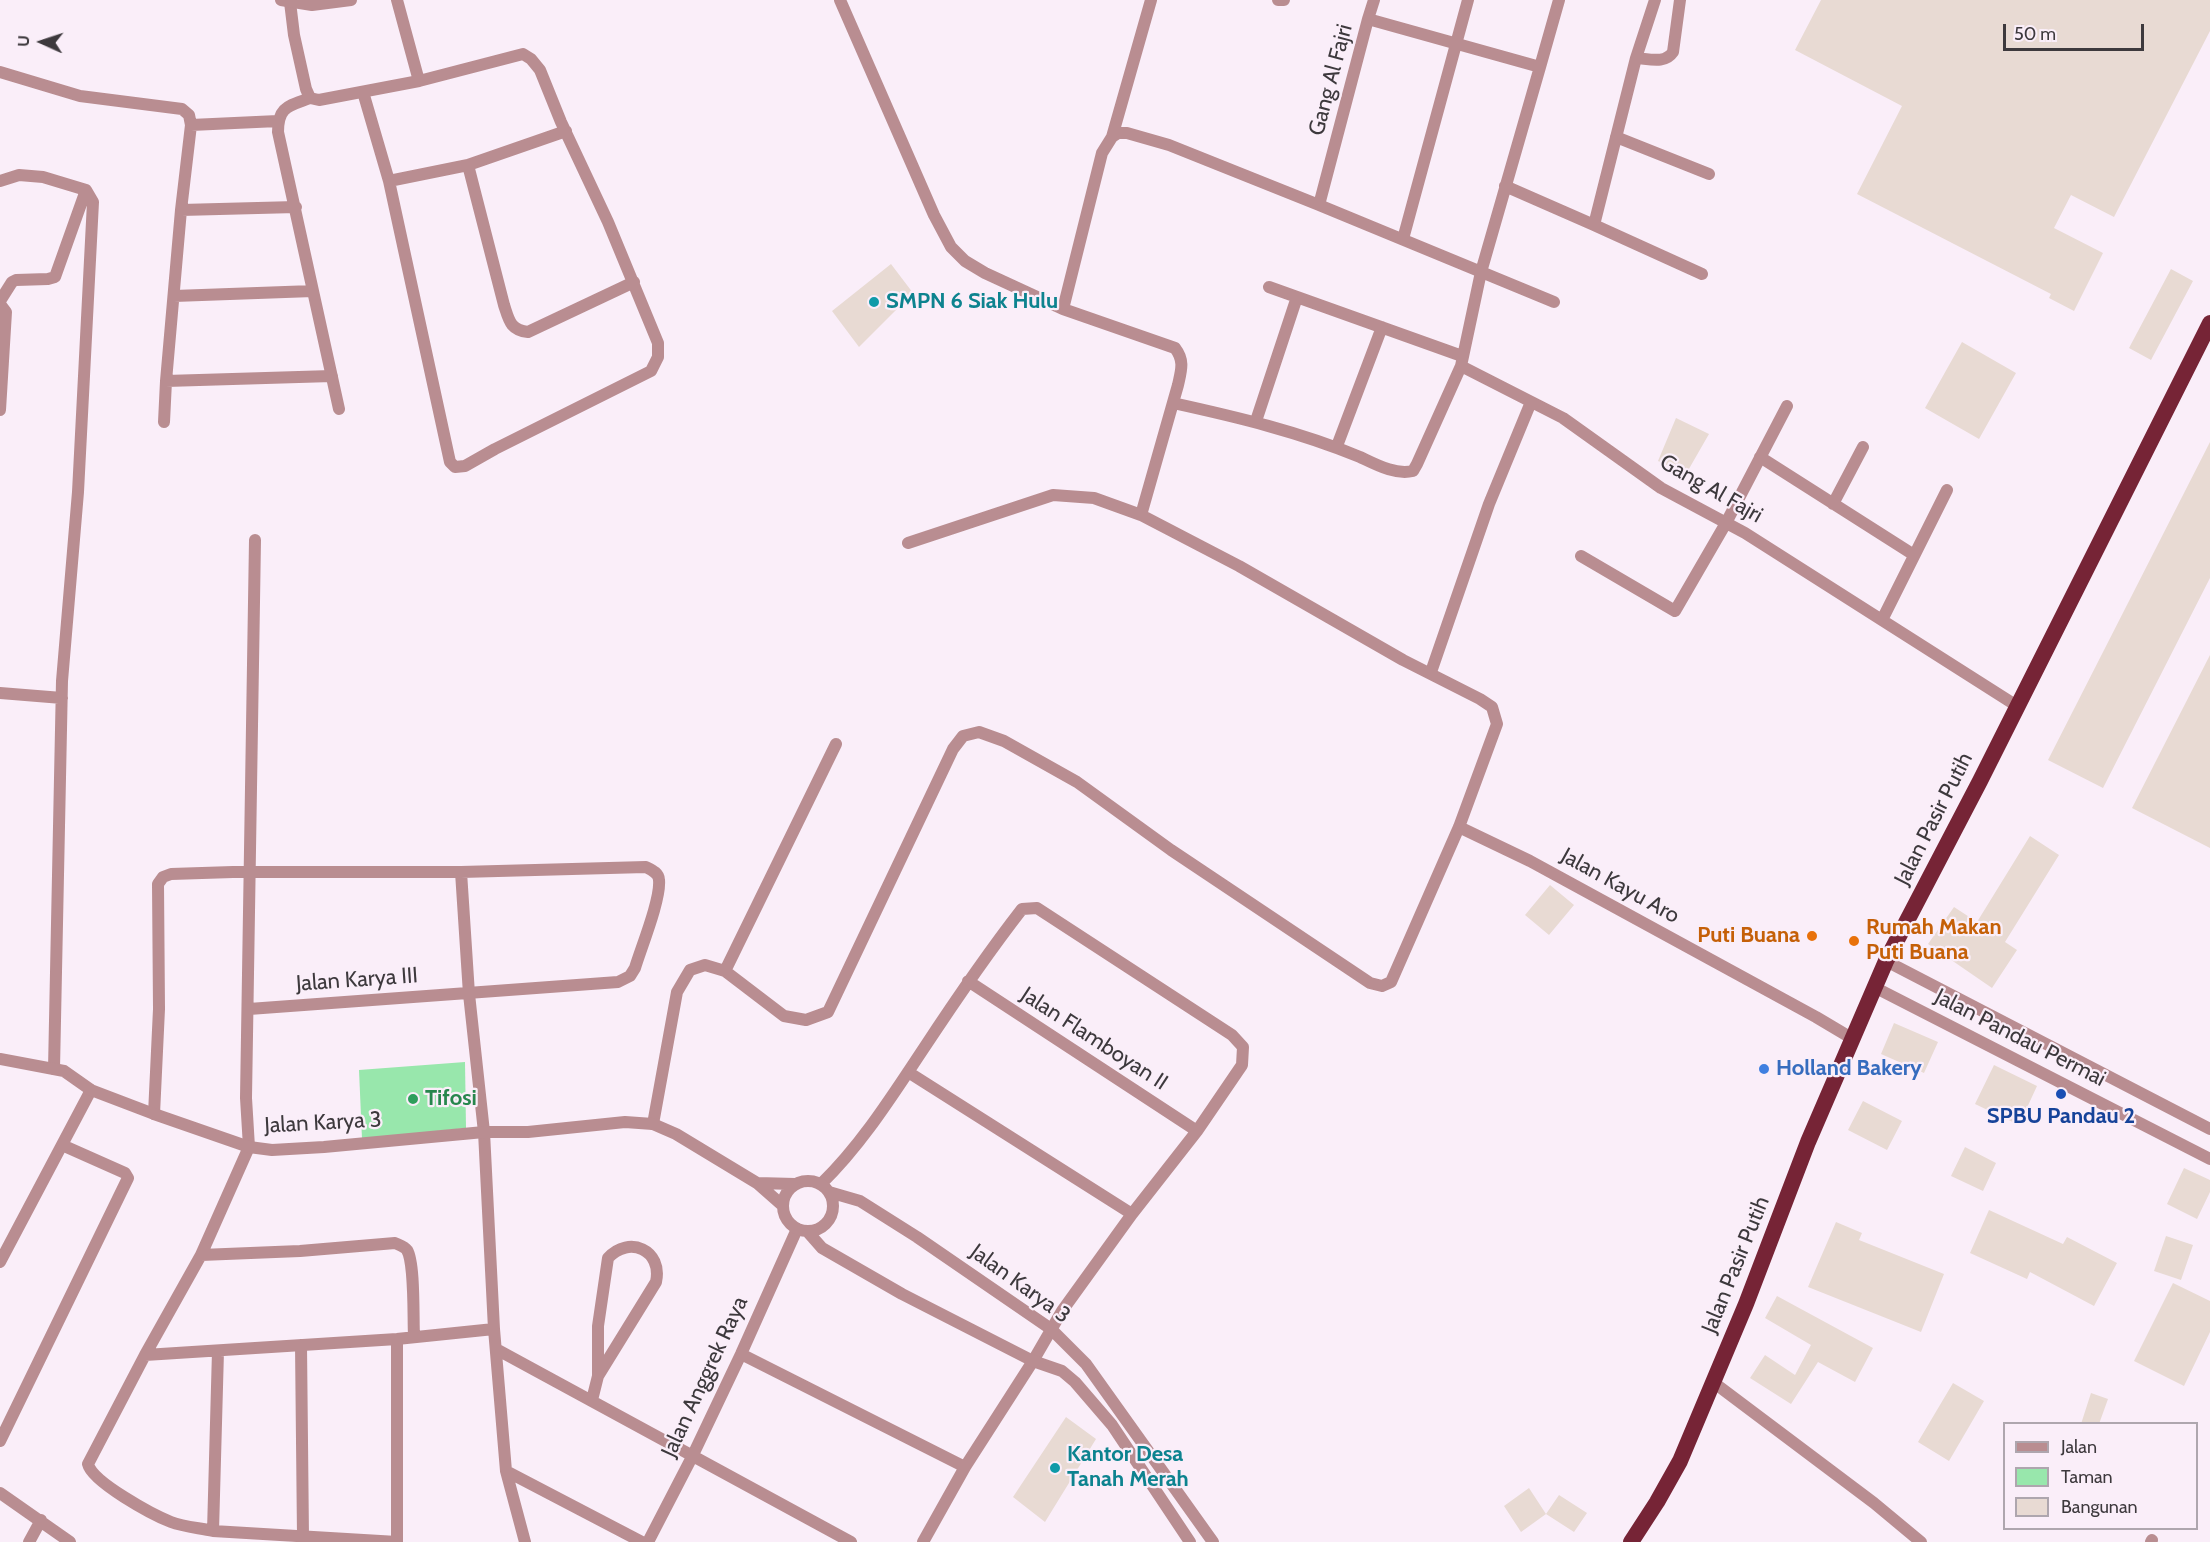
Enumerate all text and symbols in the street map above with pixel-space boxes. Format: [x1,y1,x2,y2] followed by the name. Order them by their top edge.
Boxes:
[12,12,72,72] north arrow
[2006,12,2147,50] scale bar
[1303,21,1359,139] street label: Gang Al Fajri
[2014,23,2056,45] text: 50 m
[14,35,33,47] text: U
[886,289,1058,315] place label: SMPN 6 Siak Hulu
[867,295,881,309] marker: SMPN 6 Siak Hulu
[1655,449,1767,529] street label: Gang Al Fajri
[1889,748,1979,890] street label: Jalan Pasir Putih
[1556,843,1684,929] street label: Jalan Kayu Aro
[1866,915,2002,966] place label: Rumah Makan Puti Buana
[1697,923,1800,949] place label: Puti Buana
[1805,929,1819,943] marker: Puti Buana
[1847,934,1861,948] marker: Rumah Makan Puti Buana
[295,963,419,997] street label: Jalan Karya III
[1016,982,1172,1096] street label: Jalan Flamboyan II
[1930,983,2110,1093] street label: Jalan Pandau Permai
[1776,1056,1922,1082] place label: Holland Bakery
[1757,1062,1771,1076] marker: Holland Bakery
[425,1086,477,1112] place label: Tifosi
[2054,1087,2068,1101] marker: SPBU Pandau 2
[406,1092,420,1106] marker: Tifosi
[1987,1104,2135,1130] place label: SPBU Pandau 2
[264,1107,382,1139] street label: Jalan Karya 3
[1697,1193,1775,1337] street label: Jalan Pasir Putih
[965,1239,1075,1329] street label: Jalan Karya 3
[656,1292,754,1462] street label: Jalan Anggrek Raya
[2003,1422,2198,1530] legend
[2061,1436,2097,1458] text: Jalan
[1067,1442,1189,1494] place label: Kantor Desa Tanah Merah
[1048,1461,1062,1475] marker: Kantor Desa Tanah Merah
[2061,1466,2113,1488] text: Taman
[2061,1496,2138,1518] text: Bangunan

